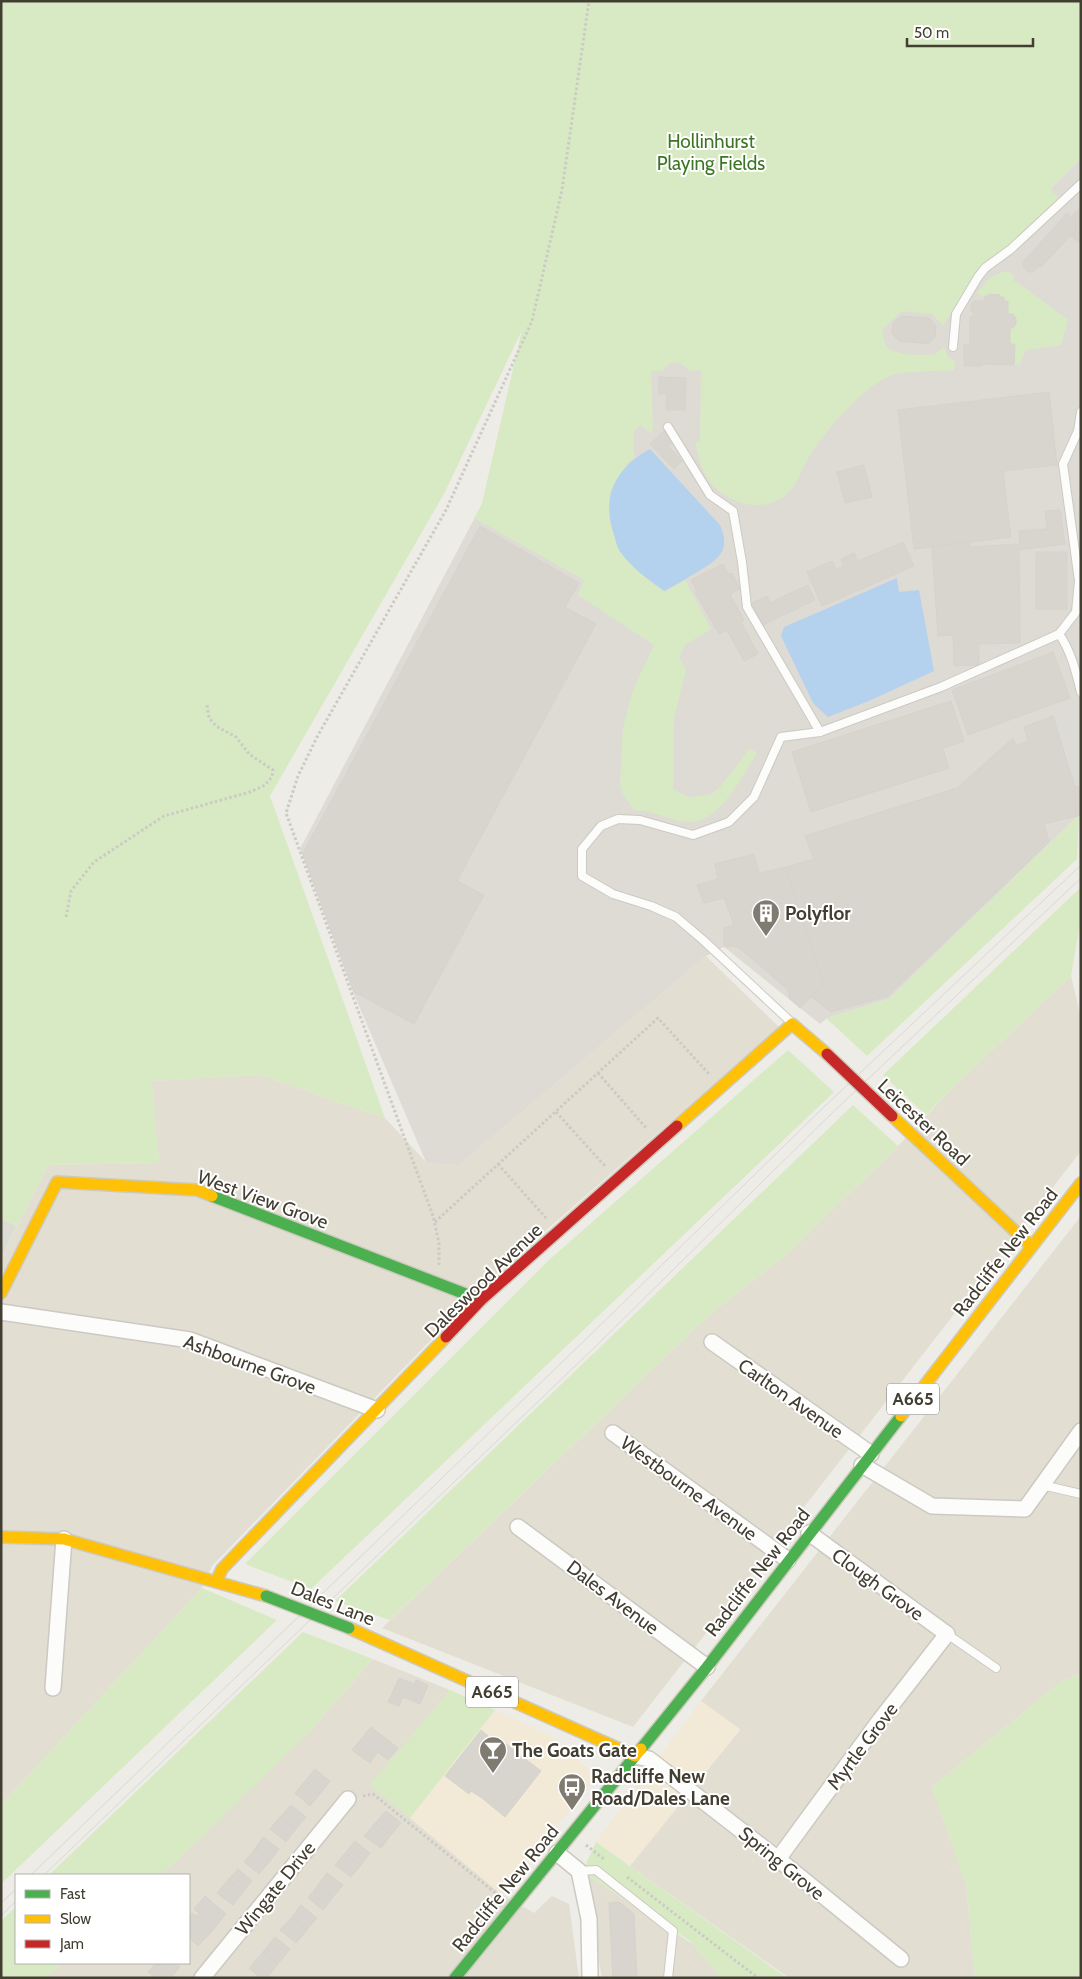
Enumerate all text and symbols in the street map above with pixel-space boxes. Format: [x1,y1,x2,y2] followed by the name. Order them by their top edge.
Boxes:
[907,15,1033,47] scale bar
[914,24,949,42] text: 50 m
[657,130,765,175] park label: Hollinhurst Playing Fields
[751,898,781,937] building icon: Polyflor
[785,902,851,925] place label: Polyflor
[873,1074,974,1171] street label: Leicester Road
[194,1165,332,1234] street label: West View Grove
[948,1184,1063,1321] street label: Radcliffe New Road
[420,1218,547,1342] street label: Daleswood Avenue
[181,1330,319,1399] street label: Ashbourne Grove
[734,1354,848,1443] street label: Carlton Avenue
[887,1384,939,1415] road number: A665
[616,1431,762,1546] street label: Westbourne Avenue
[700,1504,815,1641] street label: Radcliffe New Road
[827,1543,928,1626] street label: Clough Grove
[562,1555,663,1640] street label: Dales Avenue
[288,1576,378,1631] street label: Dales Lane
[466,1676,518,1708] road number: A665
[822,1698,903,1794] street label: Myrtle Grove
[478,1735,508,1774] bar icon: The Goats Gate
[512,1739,637,1762] place label: The Goats Gate
[591,1765,730,1810] place label: Radcliffe New Road/Dales Lane
[557,1772,587,1811] bus stop icon: Radcliffe New Road/Dales Lane
[447,1820,564,1956] street label: Radcliffe New Road
[734,1822,829,1905] street label: Spring Grove
[231,1837,320,1940] street label: Wingate Drive
[15,1874,190,1964] legend
[60,1885,85,1903] text: Fast
[60,1910,91,1928] text: Slow
[59,1935,84,1953] text: Jam

